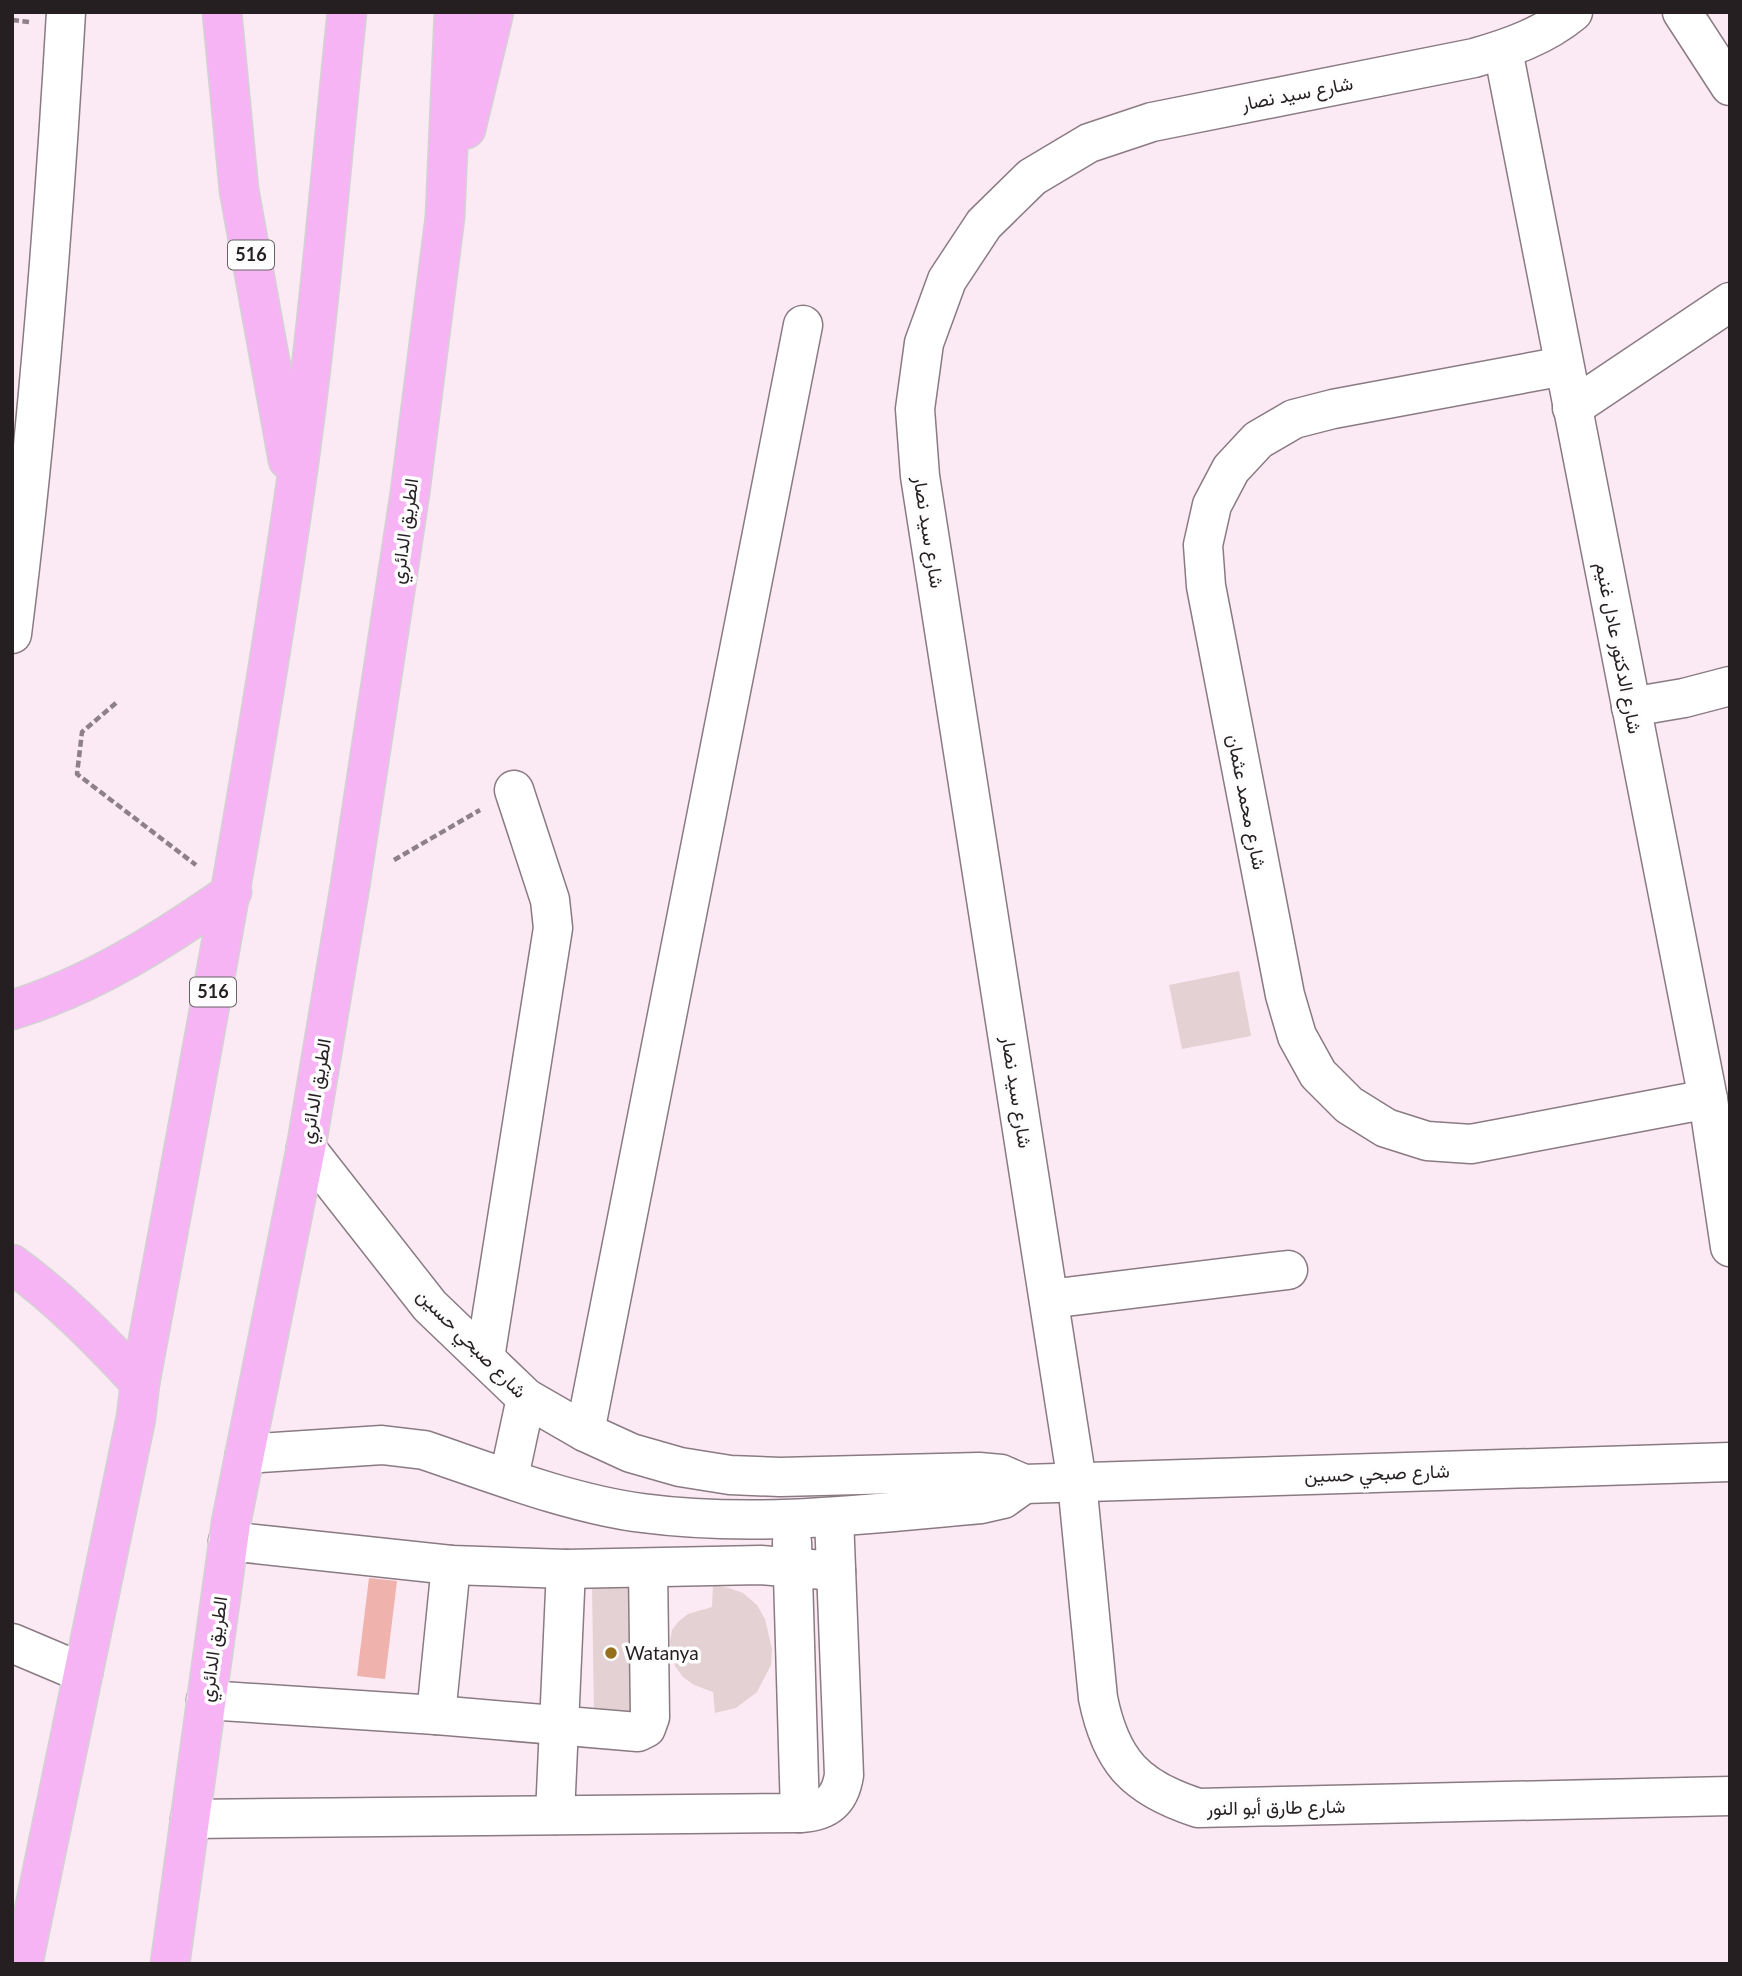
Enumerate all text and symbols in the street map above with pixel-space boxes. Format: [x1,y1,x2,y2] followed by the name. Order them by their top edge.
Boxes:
[1238,70,1355,117] street label: شارع سيد نصار
[228,241,274,270] road number: 516
[907,473,950,590] street label: شارع سيد نصار
[385,477,427,586] street label: الطريق الدائري
[1590,560,1647,736] street label: شارع الدكتور عادل غنيم
[1221,732,1272,872] street label: شارع محمد عثمان
[190,978,236,1007] road number: 516
[995,1033,1038,1150] street label: شارع سيد نصار
[294,1037,340,1146] street label: الطريق الدائري
[409,1283,532,1406] street label: شارع صبحي حسين
[1304,1458,1450,1492] street label: شارع صبحي حسين
[194,1595,236,1704] street label: الطريق الدائري
[625,1641,699,1664] place label: Watanya
[603,1645,619,1661] marker: Watanya
[1205,1794,1346,1821] street label: شارع طارق أبو النور

